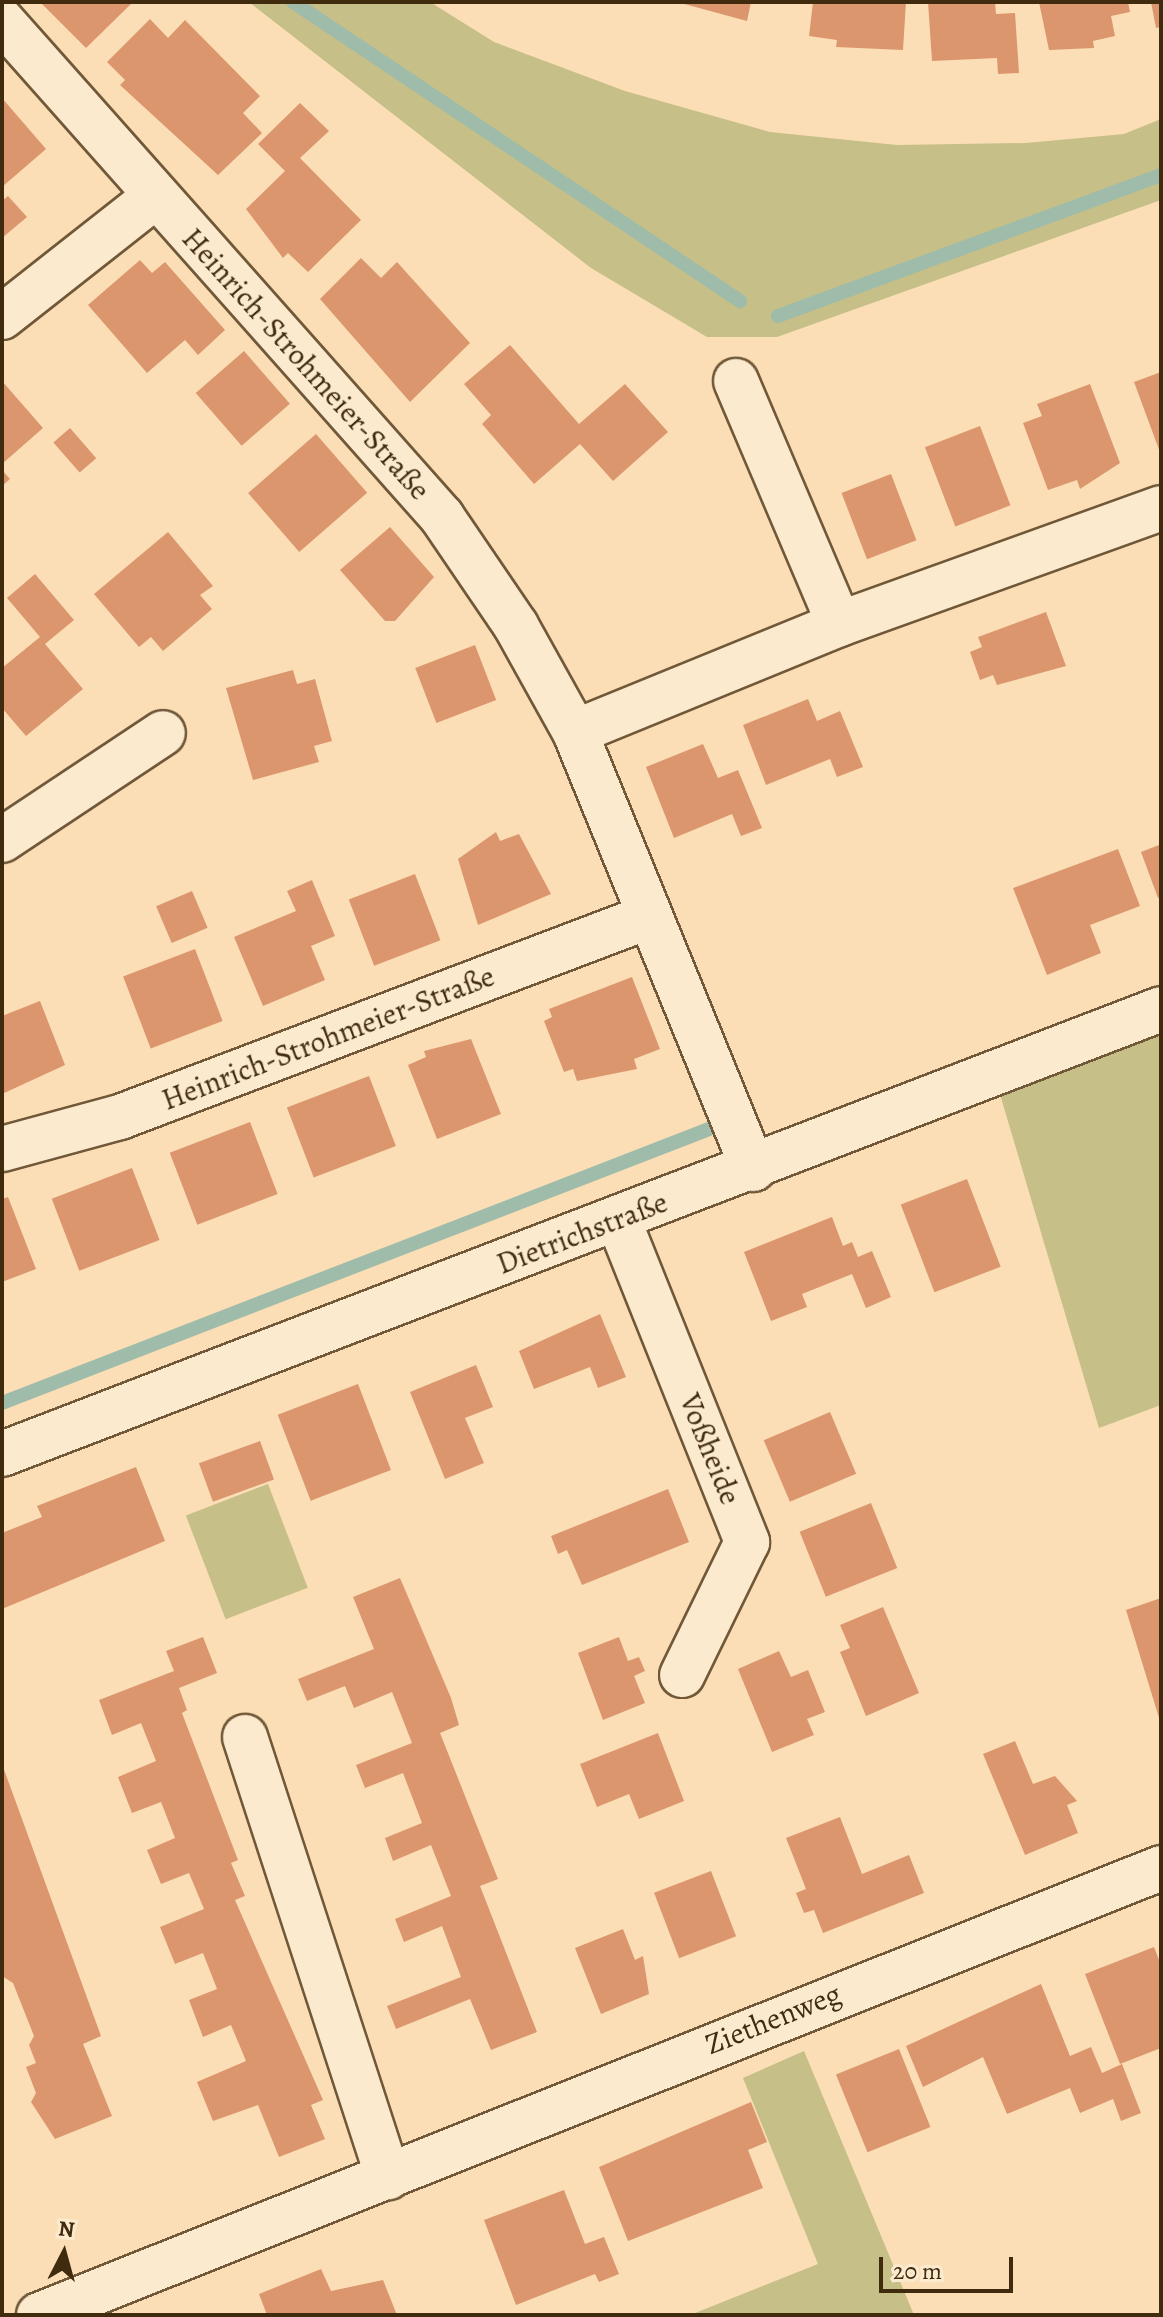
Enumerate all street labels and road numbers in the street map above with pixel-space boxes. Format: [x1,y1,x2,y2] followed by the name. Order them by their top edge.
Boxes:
[174,221,438,507] street label: Heinrich-Strohmeier-Straße
[157,958,499,1118] street label: Heinrich-Strohmeier-Straße
[492,1184,672,1282] street label: Dietrichstraße
[672,1388,748,1510] street label: Voßheide
[700,1976,846,2062] street label: Ziethenweg

